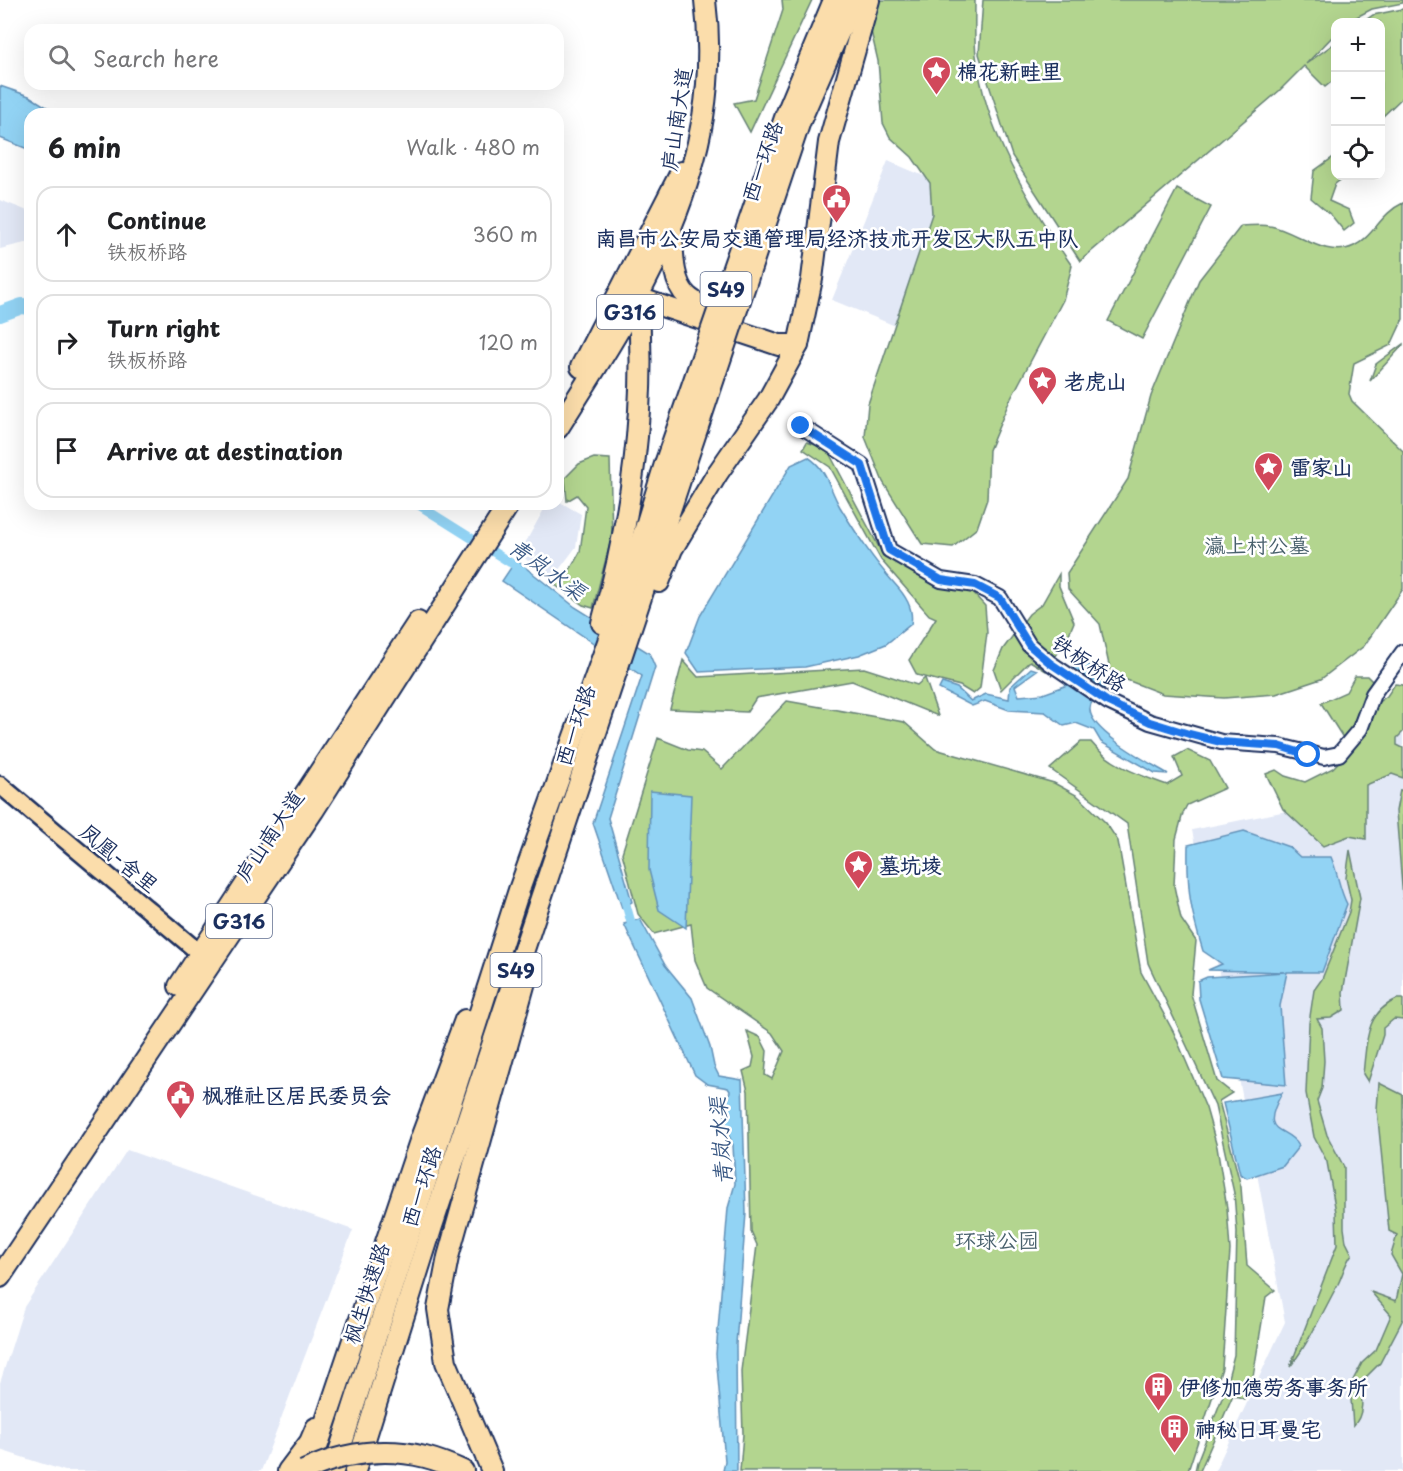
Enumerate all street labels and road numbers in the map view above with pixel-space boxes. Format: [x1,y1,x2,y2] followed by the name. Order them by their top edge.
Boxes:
[651,65,699,173] street label: 庐山南大道
[732,116,790,206] street label: 西一环路
[700,272,752,306] road number: S49
[597,295,663,329] road number: G316
[1046,625,1134,699] street label: 铁板桥路
[546,680,602,770] street label: 西一环路
[225,783,311,887] street label: 庐山南大道
[74,814,166,900] street label: 凤凰-舍里
[206,904,272,938] road number: G316
[490,953,542,987] road number: S49
[392,1141,448,1231] street label: 西一环路
[334,1238,396,1348] street label: 枫生快速路

